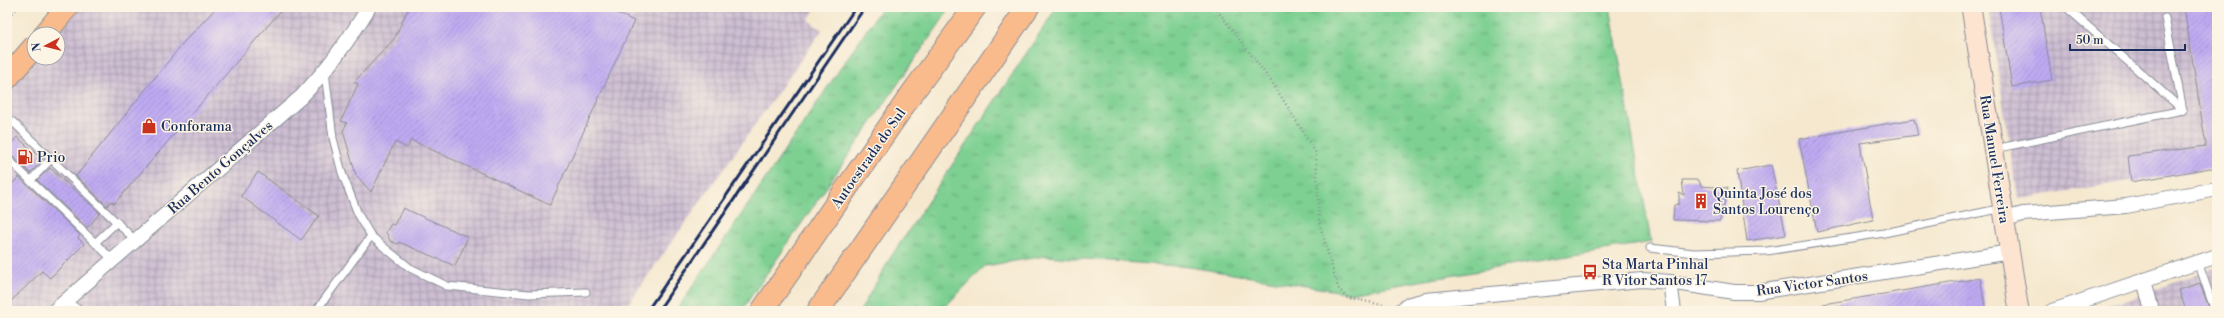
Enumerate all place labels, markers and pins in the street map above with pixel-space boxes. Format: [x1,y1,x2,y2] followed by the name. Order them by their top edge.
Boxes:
[140,117,158,135] shop icon: Conforama
[161,118,233,136] place label: Conforama
[16,148,34,166] fuel station icon: Prio
[37,149,66,167] place label: Prio
[1713,185,1820,219] place label: Quinta José dos Santos Lourenço
[1692,192,1710,210] building icon: Quinta José dos Santos Lourenço
[1602,256,1708,290] place label: Sta Marta Pinhal R Vitor Santos 17
[1581,263,1599,281] bus stop icon: Sta Marta Pinhal R Vitor Santos 17

